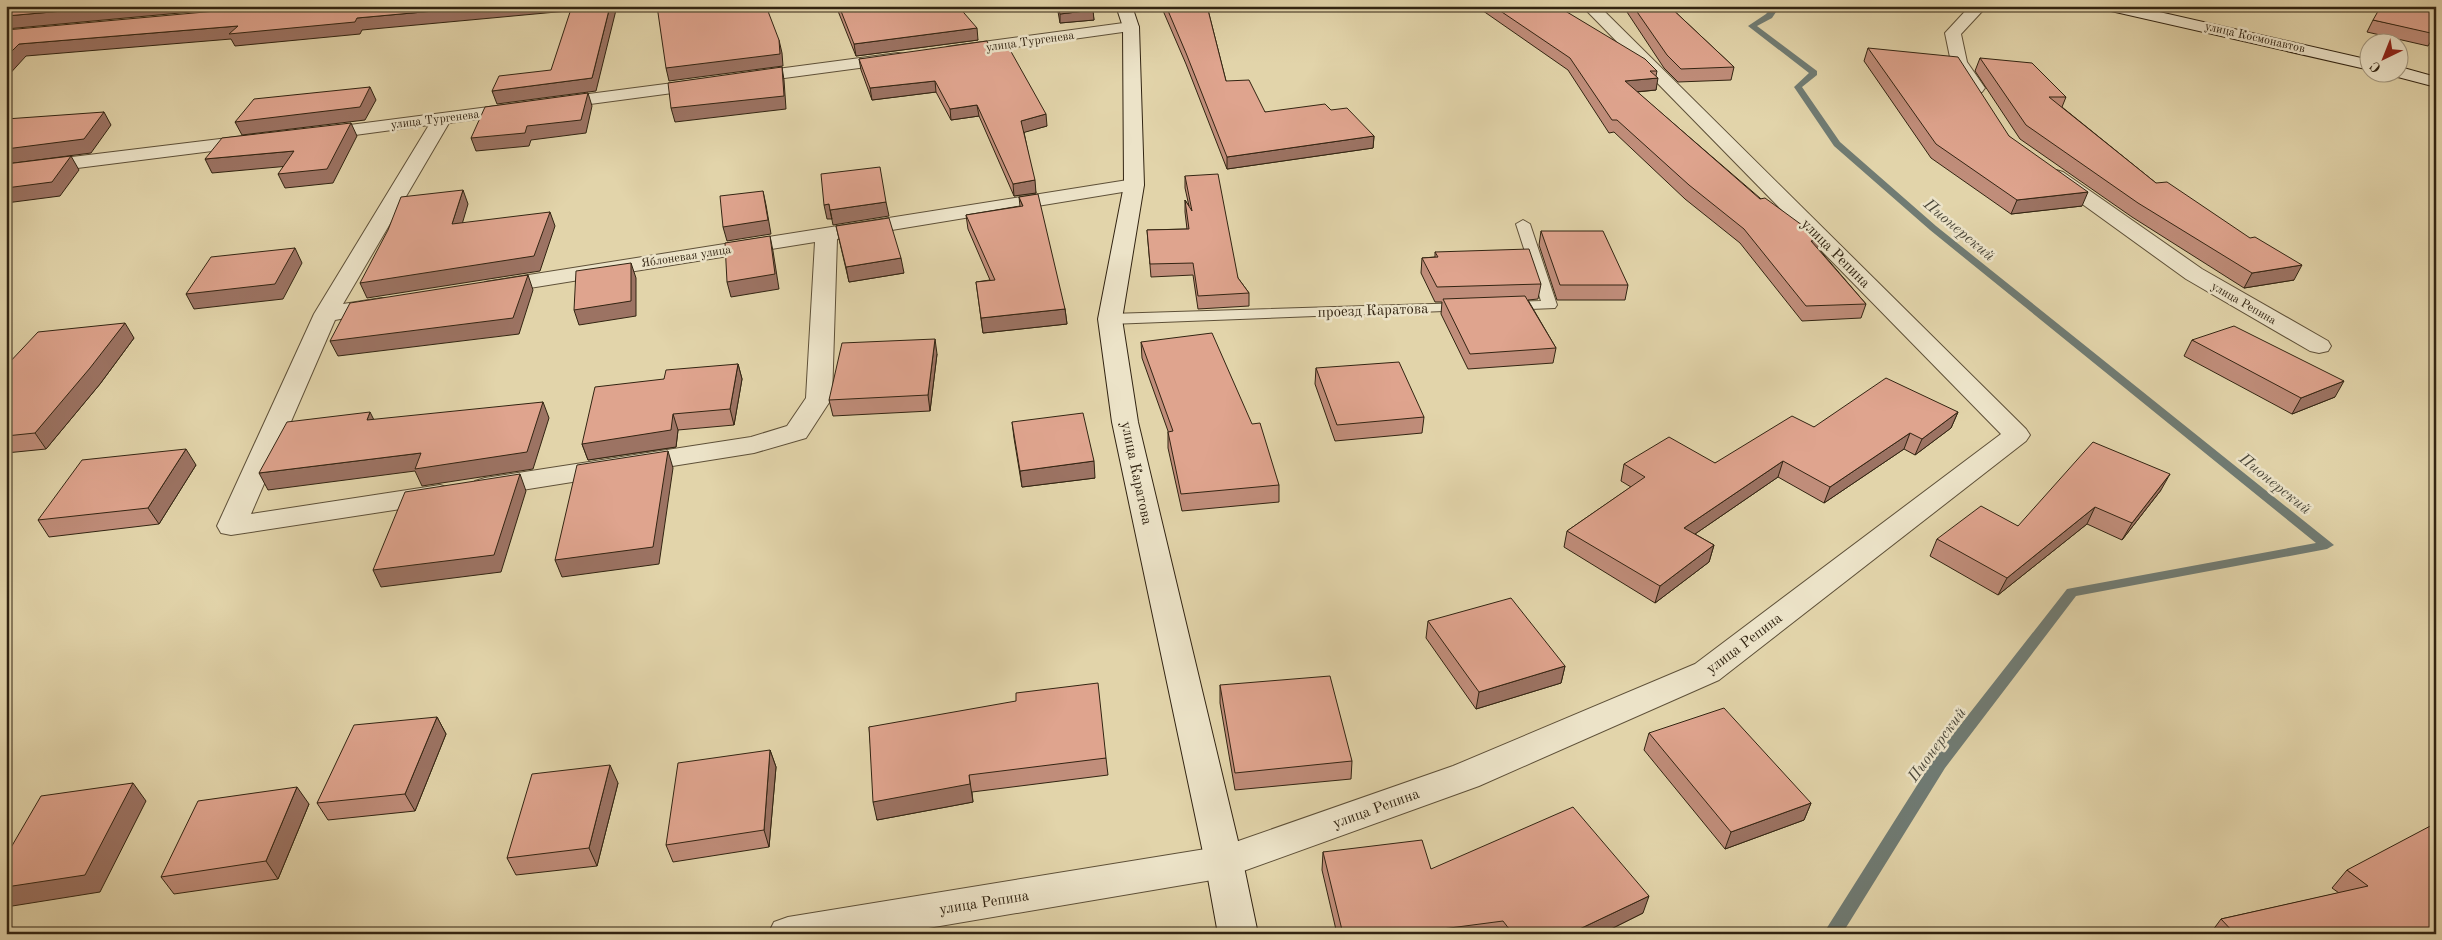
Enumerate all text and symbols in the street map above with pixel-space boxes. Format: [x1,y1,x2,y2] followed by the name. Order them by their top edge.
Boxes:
[2203,21,2306,55] street label: улица Космонавтов
[985,30,1075,54] street label: улица Тургенева
[2360,32,2410,82] north arrow
[2368,59,2384,75] text: С
[390,109,480,131] street label: улица Тургенева
[1919,196,1997,265] water label: Пионерский
[1798,217,1873,292] street label: улица Репина
[640,244,732,270] street label: Яблоневая улица
[2209,281,2278,327] street label: улица Репина
[1317,302,1429,321] street label: проезд Каратова
[1117,420,1154,527] street label: улица Каратова
[2235,450,2314,518] water label: Пионерский
[1704,611,1786,677] street label: улица Репина
[1905,705,1970,786] water label: Пионерский
[1331,787,1422,832] street label: улица Репина
[938,889,1031,918] street label: улица Репина

